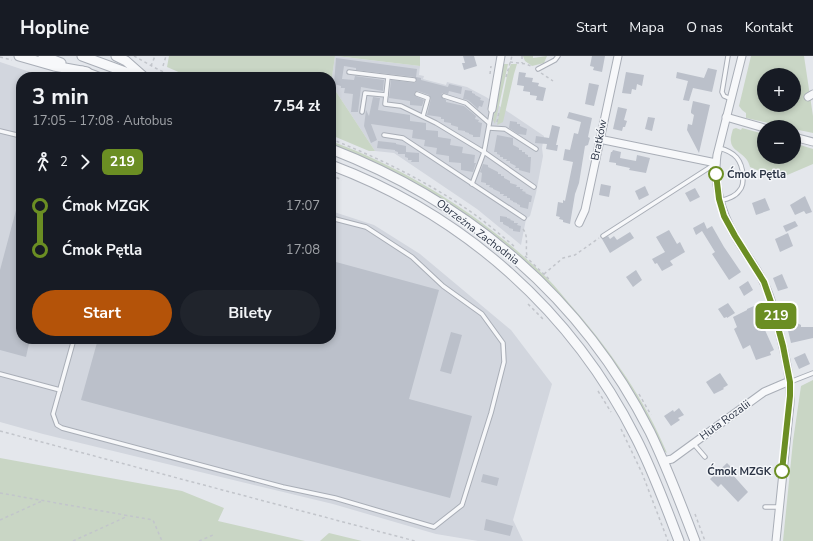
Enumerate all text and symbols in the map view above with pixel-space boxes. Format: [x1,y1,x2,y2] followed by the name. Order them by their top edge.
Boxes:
[20,15,89,41] text: Hopline
[576,18,607,37] text: Start
[629,18,664,37] text: Mapa
[686,18,723,37] text: O nas
[745,18,793,37] text: Kontakt
[757,68,801,164] map controls
[757,68,801,112] button: +
[32,82,89,112] text: 3 min
[273,96,320,116] text: 7.54 zł
[32,112,173,130] text: 17:05 – 17:08 · Autobus
[587,118,611,162] street label: Bratków
[757,120,801,164] button: −
[32,151,54,173] icon: walk
[74,151,96,173] icon: forward
[110,152,135,171] text: 219
[60,153,68,171] text: 2
[708,166,724,182] marker: Ćmok Pętla
[727,166,786,182] place label: Ćmok Pętla
[62,196,149,216] text: Ćmok MZGK
[433,196,523,268] street label: Obrzeżna Zachodnia
[286,197,320,215] text: 17:07
[62,240,142,260] text: Ćmok Pętla
[286,241,320,259] text: 17:08
[32,290,172,336] button: Start
[180,290,320,336] button: Bilety
[753,303,799,329] line badge: 219
[763,306,789,325] text: 219
[696,396,754,444] street label: Huta Rozalii
[707,463,772,479] place label: Ćmok MZGK
[774,463,790,479] marker: Ćmok MZGK

